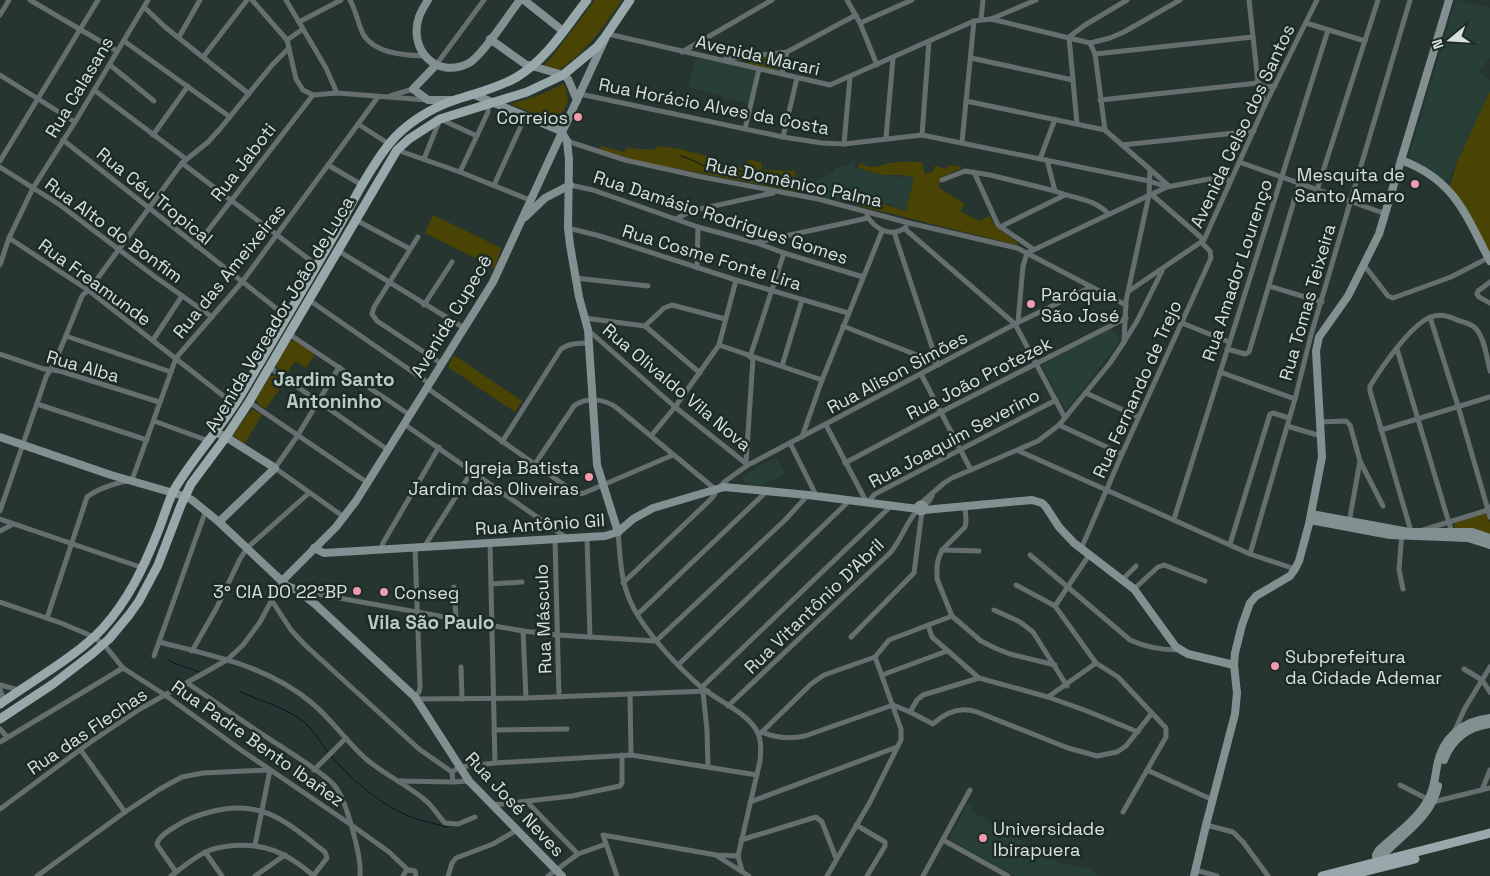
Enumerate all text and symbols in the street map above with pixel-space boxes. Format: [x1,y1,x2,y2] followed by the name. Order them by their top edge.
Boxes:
[1425,15,1475,65] north arrow
[1185,20,1299,232] street label: Avenida Celso dos Santos
[694,30,822,80] street label: Avenida Marari
[40,32,118,142] street label: Rua Calasans
[1428,37,1448,51] text: N
[597,72,831,140] street label: Rua Horácio Alves da Costa
[496,106,568,129] place label: Correios
[572,111,584,123] marker: Correios
[205,118,281,206] street label: Rua Jaboti
[92,142,218,250] street label: Rua Céu Tropical
[704,152,884,212] street label: Rua Domênico Palma
[1295,163,1405,207] place label: Mesquita de Santo Amaro
[591,165,851,269] street label: Rua Damásio Rodrigues Gomes
[40,172,188,288] street label: Rua Alto do Bonfim
[1197,176,1277,364] street label: Rua Amador Lourenço
[1409,178,1421,190] marker: Mesquita de Santo Amaro
[199,192,359,436] street label: Avenida Vereador João de Luca
[168,199,290,343] street label: Rua das Ameixeiras
[620,219,804,295] street label: Rua Cosme Fonte Lira
[1274,221,1340,383] street label: Rua Tomas Teixeira
[34,233,156,331] street label: Rua Freamunde
[405,250,497,382] street label: Avenida Cupecê
[1041,283,1119,327] place label: Paróquia São José
[1087,296,1187,482] street label: Rua Fernando de Trejo
[1025,298,1037,310] marker: Paróquia São José
[598,318,756,456] street label: Rua Olivaldo Vila Nova
[823,325,971,419] street label: Rua Alison Simões
[902,331,1056,425] street label: Rua João Protezek
[44,345,122,387] street label: Rua Alba
[273,367,395,414] district label: Jardim Santo Antoninho
[864,383,1044,493] street label: Rua Joaquim Severino
[408,456,579,500] place label: Igreja Batista Jardim das Oliveiras
[583,471,595,483] marker: Igreja Batista Jardim das Oliveiras
[474,508,606,540] street label: Rua Antônio Gil
[739,533,889,679] street label: Rua Vitantônio D'Abril
[530,564,556,674] street label: Rua Másculo
[213,580,347,603] place label: 3° CIA DO 22°BP
[394,581,459,604] place label: Conseg
[351,585,363,597] marker: 3° CIA DO 22°BP
[378,586,390,598] marker: Conseg
[368,610,494,635] district label: Vila São Paulo
[1285,645,1442,689] place label: Subprefeitura da Cidade Ademar
[1269,660,1281,672] marker: Subprefeitura da Cidade Ademar
[167,675,349,811] street label: Rua Padre Bento Ibañez
[23,682,151,780] street label: Rua das Flechas
[460,747,570,861] street label: Rua José Neves
[993,817,1105,861] place label: Universidade Ibirapuera
[977,832,989,844] marker: Universidade Ibirapuera

